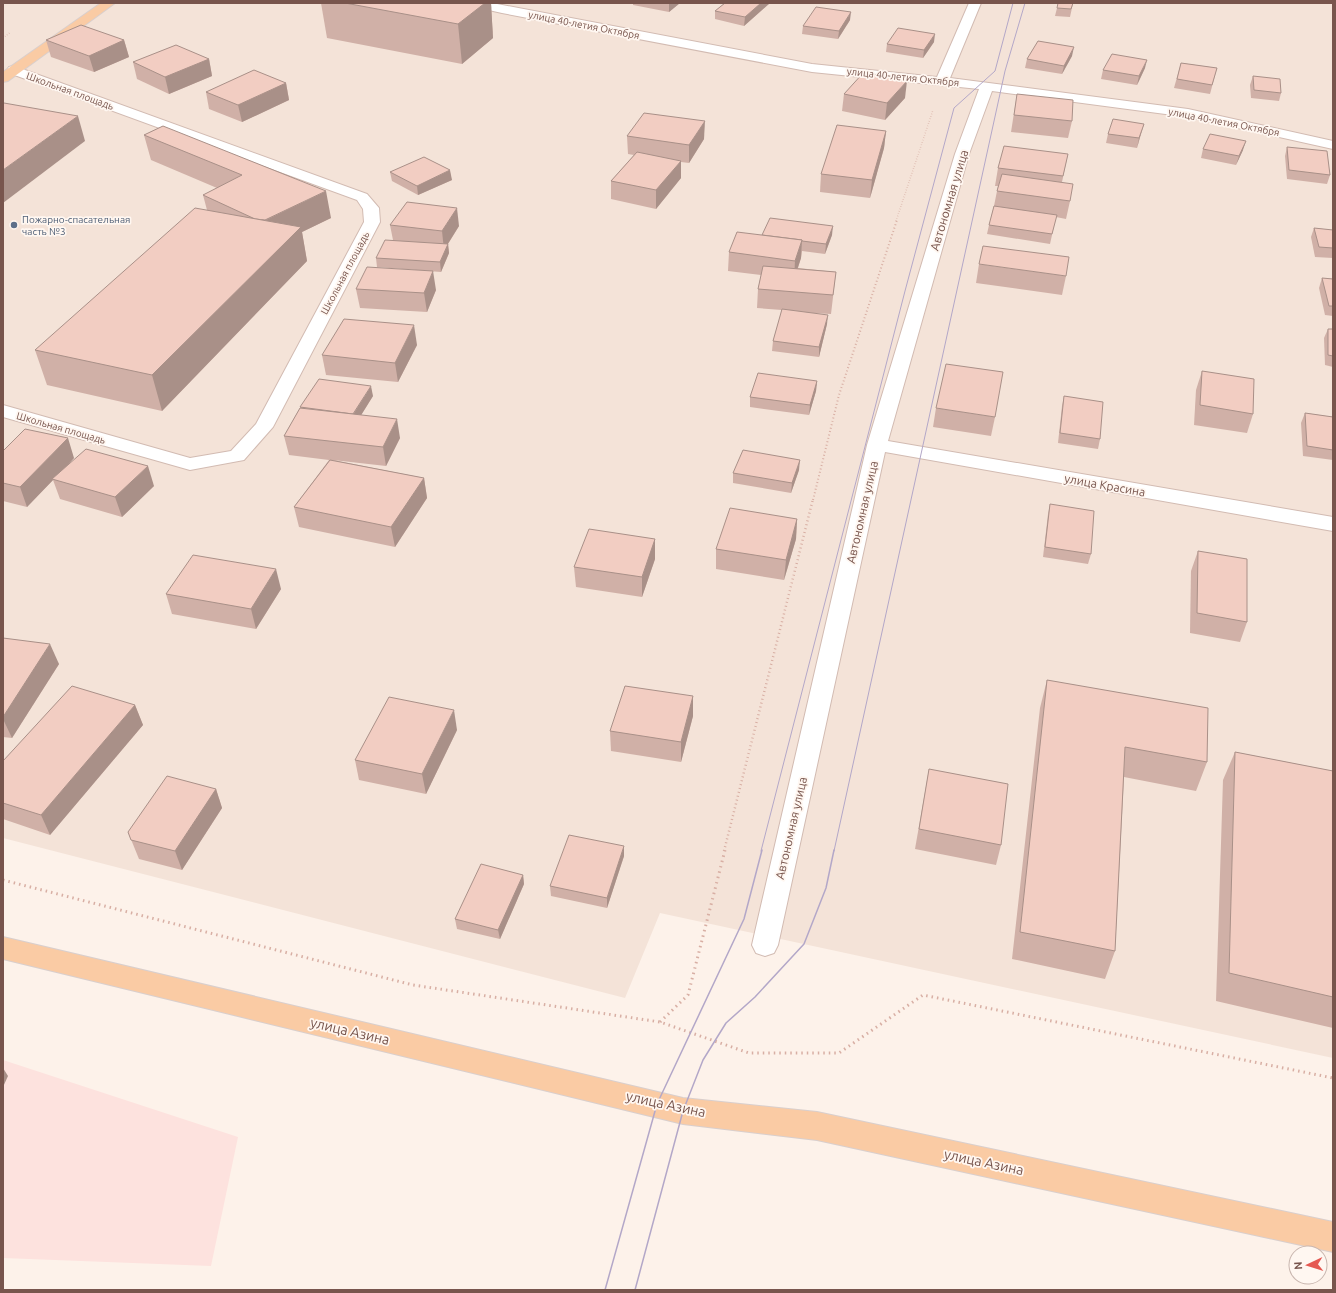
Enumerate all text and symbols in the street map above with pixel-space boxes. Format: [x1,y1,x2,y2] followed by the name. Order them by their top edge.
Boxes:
[527,9,641,41] street label: улица 40-летия Октября
[846,66,960,88] street label: улица 40-летия Октября
[25,70,115,112] street label: Школьная площадь
[1167,106,1281,138] street label: улица 40-летия Октября
[927,148,971,252] street label: Автономная улица
[22,214,130,237] place label: Пожарно-спасательная часть №3
[9,220,19,230] marker: Пожарно-спасательная часть №3
[319,230,371,316] street label: Школьная площадь
[15,410,107,446] street label: Школьная площадь
[844,460,880,564] street label: Автономная улица
[1064,471,1146,499] street label: улица Красина
[773,776,809,880] street label: Автономная улица
[309,1014,391,1048] street label: улица Азина
[625,1088,707,1120] street label: улица Азина
[943,1146,1025,1178] street label: улица Азина
[1288,1245,1328,1285] north arrow
[1292,1261,1304,1270] text: N

